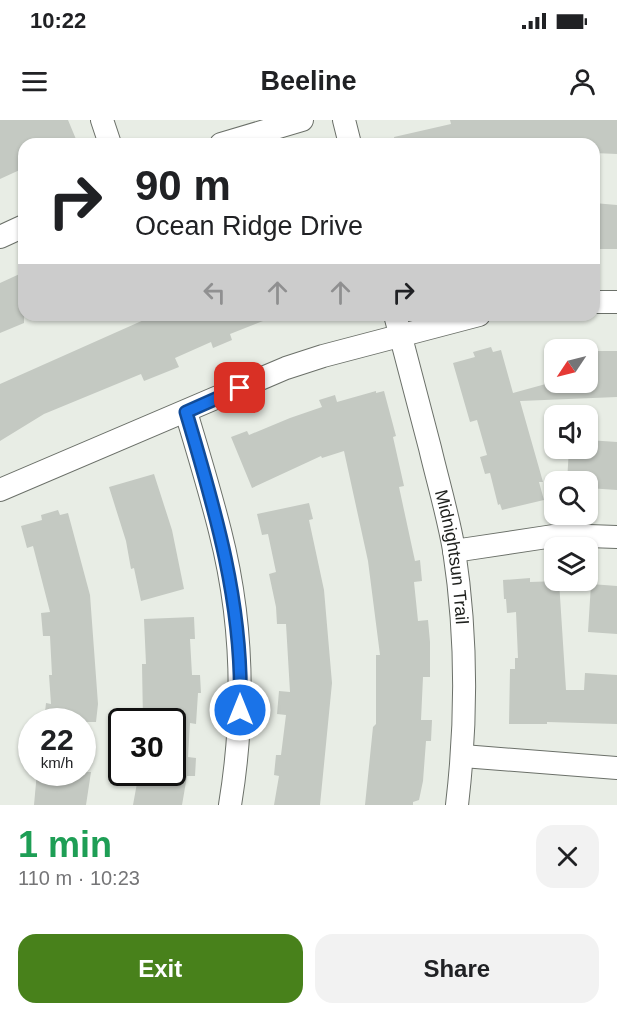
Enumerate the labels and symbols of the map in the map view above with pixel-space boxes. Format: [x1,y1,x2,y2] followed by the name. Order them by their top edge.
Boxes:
[544,339,598,393] north arrow
[214,362,265,413] pin
[431,488,472,625] street label: Midnightsun Trail
[208,678,272,742] position arrow
[108,708,186,786] speed limit sign: 30

